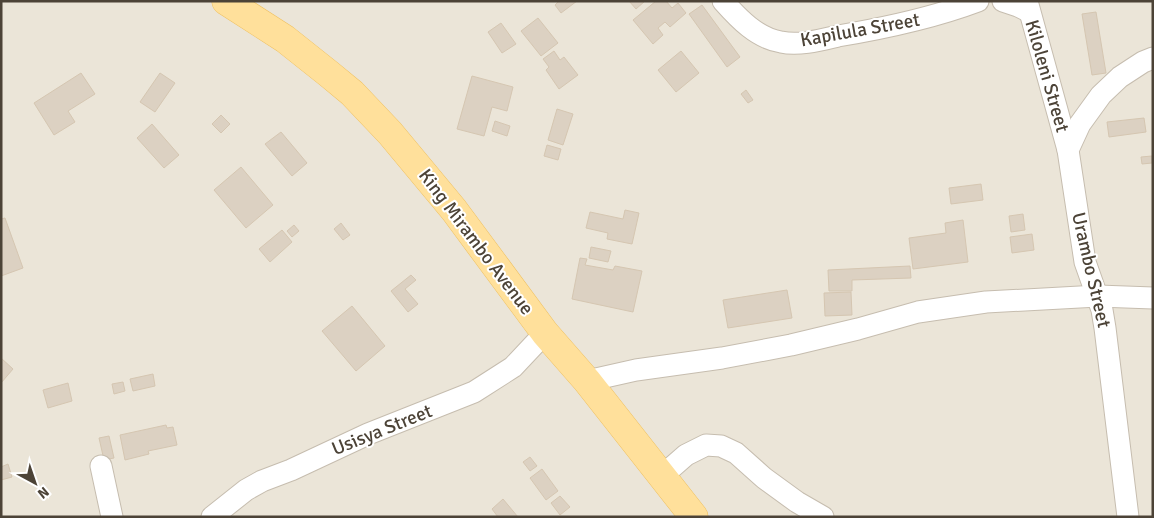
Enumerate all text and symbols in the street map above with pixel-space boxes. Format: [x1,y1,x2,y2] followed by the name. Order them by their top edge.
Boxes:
[798,8,922,52] street label: Kapilula Street
[1019,17,1075,135] street label: Kiloleni Street
[413,164,539,320] street label: King Mirambo Avenue
[1066,210,1116,330] street label: Urambo Street
[328,399,436,461] street label: Usisya Street
[10,458,60,508] north arrow
[34,483,52,502] text: N

